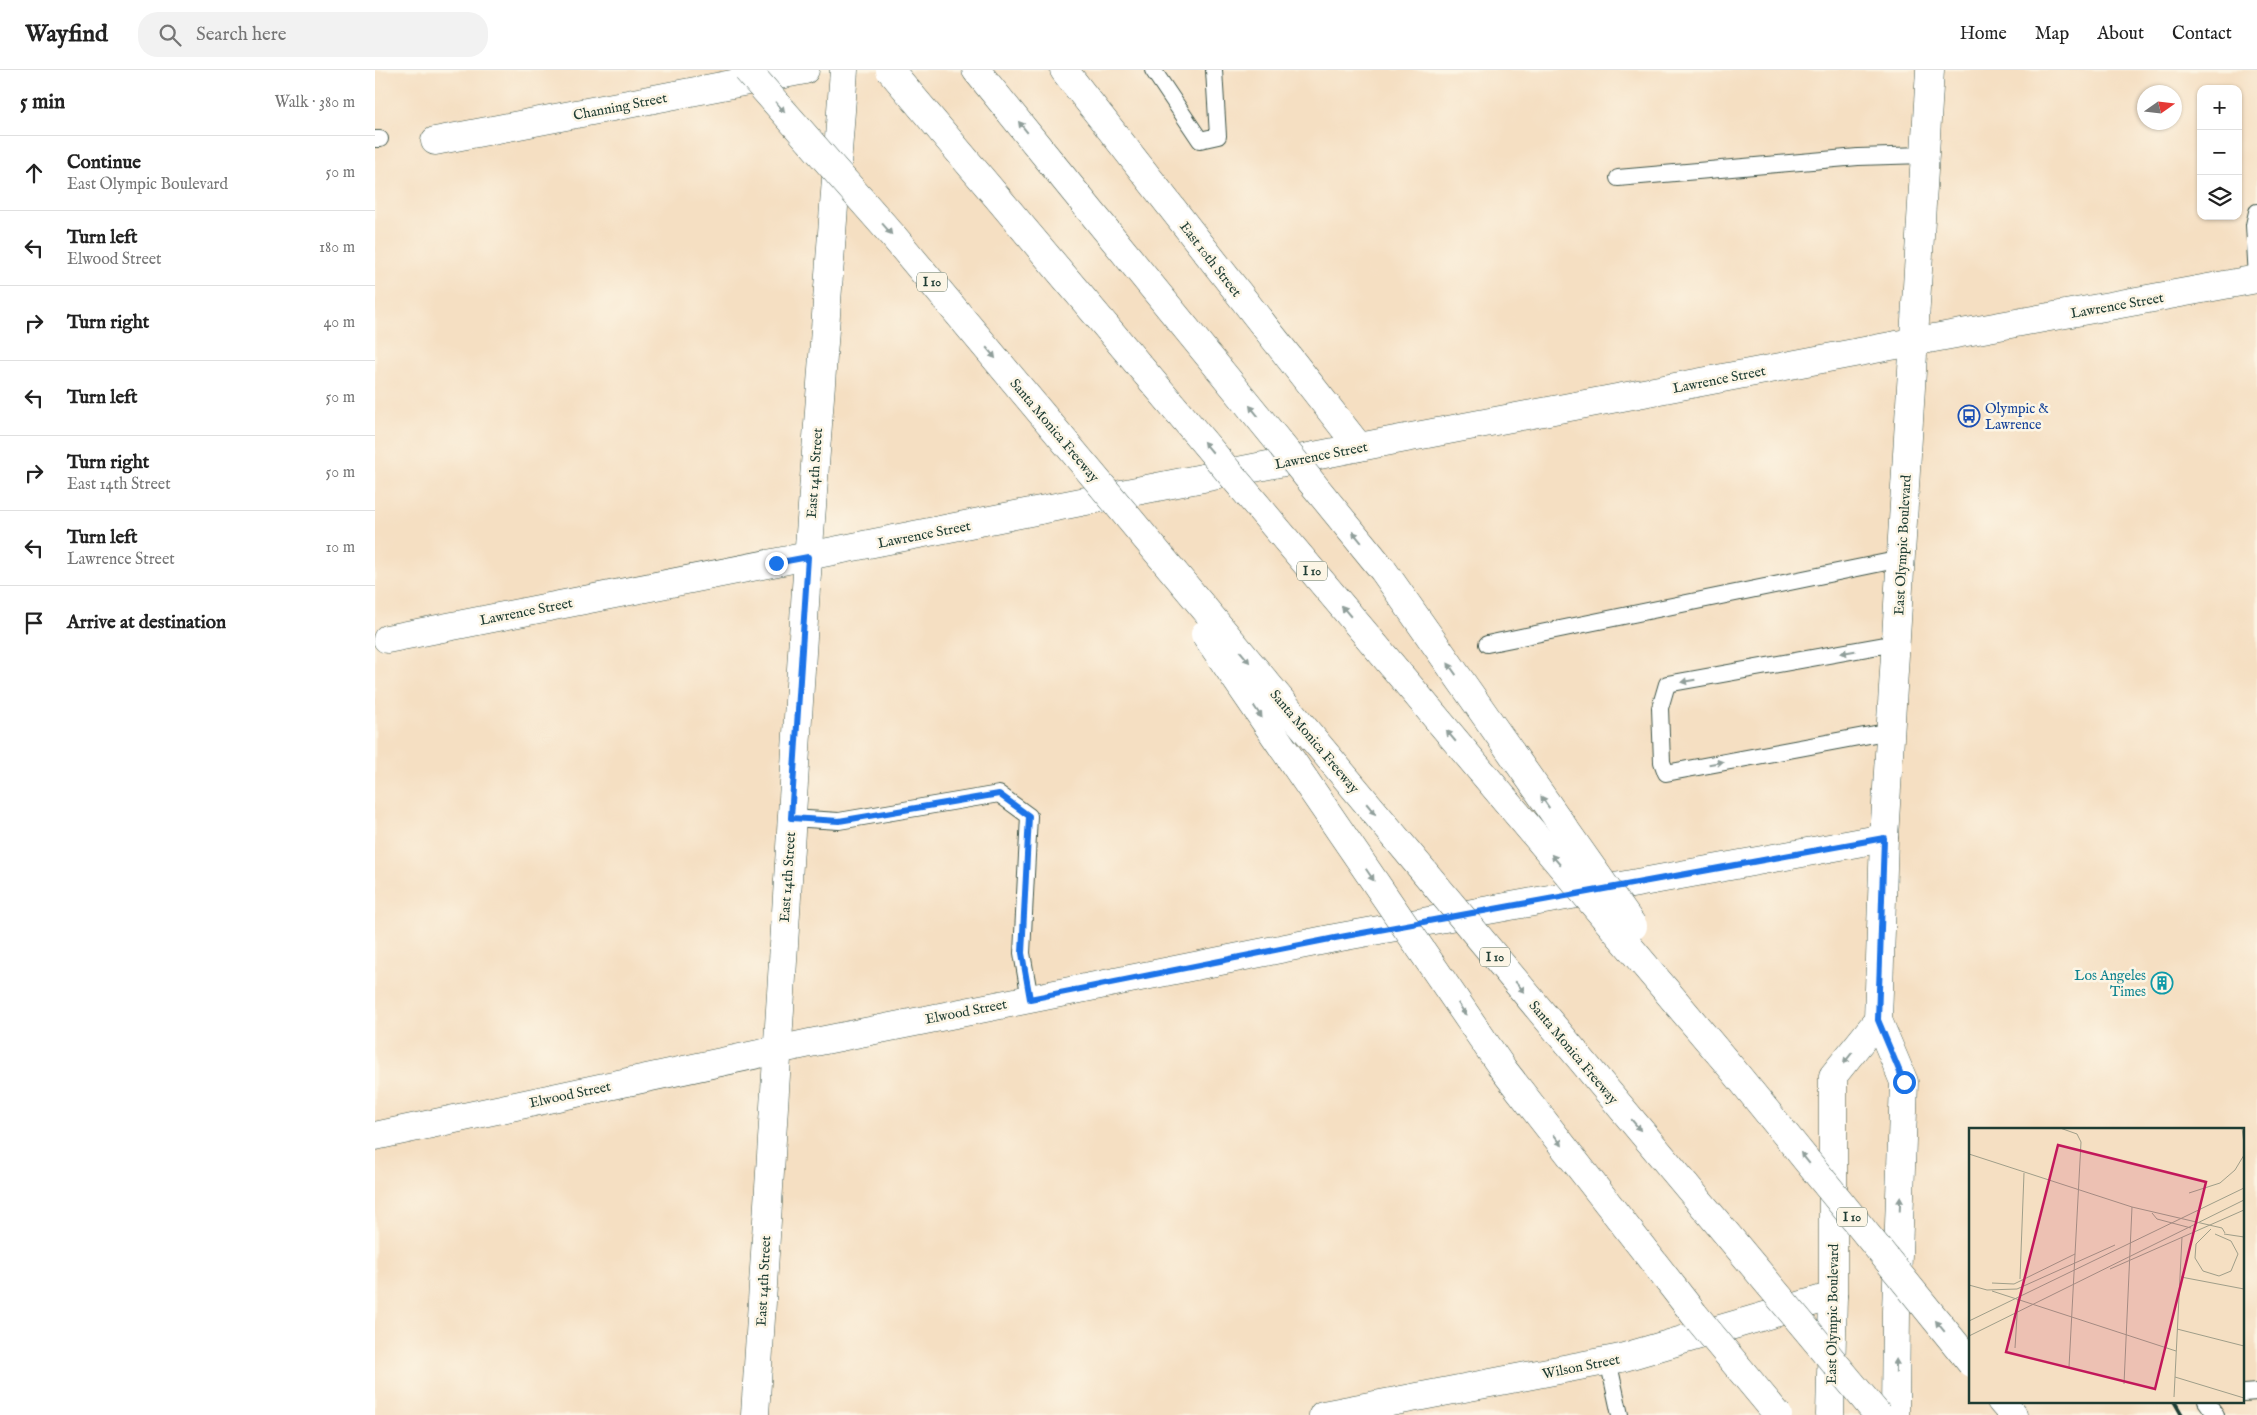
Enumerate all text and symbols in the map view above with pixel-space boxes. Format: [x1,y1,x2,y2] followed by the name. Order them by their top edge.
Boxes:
[138,12,488,57] search box
[25,19,108,50] text: Wayfind
[156,21,184,49] icon: search
[196,23,286,47] text: Search here
[1960,23,2007,46] text: Home
[2035,23,2069,46] text: Map
[2097,23,2144,46] text: About
[2172,23,2232,46] text: Contact
[2137,85,2182,130] north arrow
[2197,85,2242,220] map controls
[2197,85,2242,130] button: +
[20,89,65,116] text: 5 min
[572,89,669,125] street label: Channing Street
[274,93,355,113] text: Walk · 380 m
[774,100,785,113] one-way arrow
[1017,121,1028,134] one-way arrow
[2197,130,2242,175] button: −
[67,151,141,175] text: Continue
[20,159,48,187] icon: ahead
[326,163,355,183] text: 50 m
[67,175,228,195] text: East Olympic Boulevard
[2197,175,2242,220] button: layers
[1175,218,1245,301] street label: East 10th Street
[881,222,893,234] one-way arrow
[67,226,138,250] text: Turn left
[20,234,48,262] icon: left
[319,238,355,258] text: 180 m
[67,250,162,270] text: Elwood Street
[917,272,947,292] road number: I 10
[2069,289,2165,323] street label: Lawrence Street
[20,309,48,337] icon: right
[67,311,149,335] text: Turn right
[323,313,355,333] text: 40 m
[986,347,997,360] one-way arrow
[1671,362,1767,398] street label: Lawrence Street
[1006,375,1103,486] street label: Santa Monica Freeway
[20,384,48,412] icon: left
[67,386,138,410] text: Turn left
[326,388,355,408] text: 50 m
[1985,400,2049,434] place label: Olympic & Lawrence
[1957,404,1981,428] bus stop icon: Olympic & Lawrence
[1248,405,1259,418] one-way arrow
[803,427,827,519] street label: East 14th Street
[1273,438,1369,474] street label: Lawrence Street
[1202,441,1213,454] one-way arrow
[67,451,149,475] text: Turn right
[20,459,48,487] icon: right
[326,463,355,483] text: 50 m
[1890,474,1916,616] street label: East Olympic Boulevard
[67,475,171,495] text: East 14th Street
[876,517,972,553] street label: Lawrence Street
[67,526,138,550] text: Turn left
[1351,531,1362,544] one-way arrow
[20,534,48,562] icon: left
[325,538,355,558] text: 10 m
[67,550,175,570] text: Lawrence Street
[765,552,788,575] route end
[1297,562,1327,581] road number: I 10
[478,594,574,630] street label: Lawrence Street
[1341,605,1352,618] one-way arrow
[20,609,48,637] icon: arrive
[67,611,226,635] text: Arrive at destination
[1840,649,1856,657] one-way arrow
[1239,650,1250,663] one-way arrow
[1447,662,1457,675] one-way arrow
[1680,677,1696,685] one-way arrow
[1266,686,1363,797] street label: Santa Monica Freeway
[1253,705,1263,719] one-way arrow
[1445,730,1457,742] one-way arrow
[1708,759,1724,767] one-way arrow
[1540,795,1550,809] one-way arrow
[1366,802,1377,815] one-way arrow
[776,831,800,923] street label: East 14th Street
[1550,854,1561,867] one-way arrow
[1365,868,1375,882] one-way arrow
[1480,948,1510,966] road number: I 10
[2074,967,2146,1001] place label: Los Angeles Times
[2150,971,2174,995] building icon: Los Angeles Times
[1515,980,1526,993] one-way arrow
[924,995,1009,1029] street label: Elwood Street
[1525,997,1622,1108] street label: Santa Monica Freeway
[1457,1003,1466,1016] one-way arrow
[1842,1051,1853,1064] one-way arrow
[1893,1071,1916,1094] route start
[528,1078,613,1112] street label: Elwood Street
[1630,1118,1641,1131] one-way arrow
[1969,1128,2245,1402] inset map
[1553,1133,1563,1147] one-way arrow
[1799,1152,1810,1165] one-way arrow
[1896,1196,1904,1212] one-way arrow
[1837,1208,1867,1226] road number: I 10
[753,1235,775,1327] street label: East 14th Street
[1823,1243,1843,1385] street label: East Olympic Boulevard
[1935,1319,1946,1332] one-way arrow
[1541,1351,1622,1383] street label: Wilson Street
[1892,1358,1900,1374] one-way arrow

